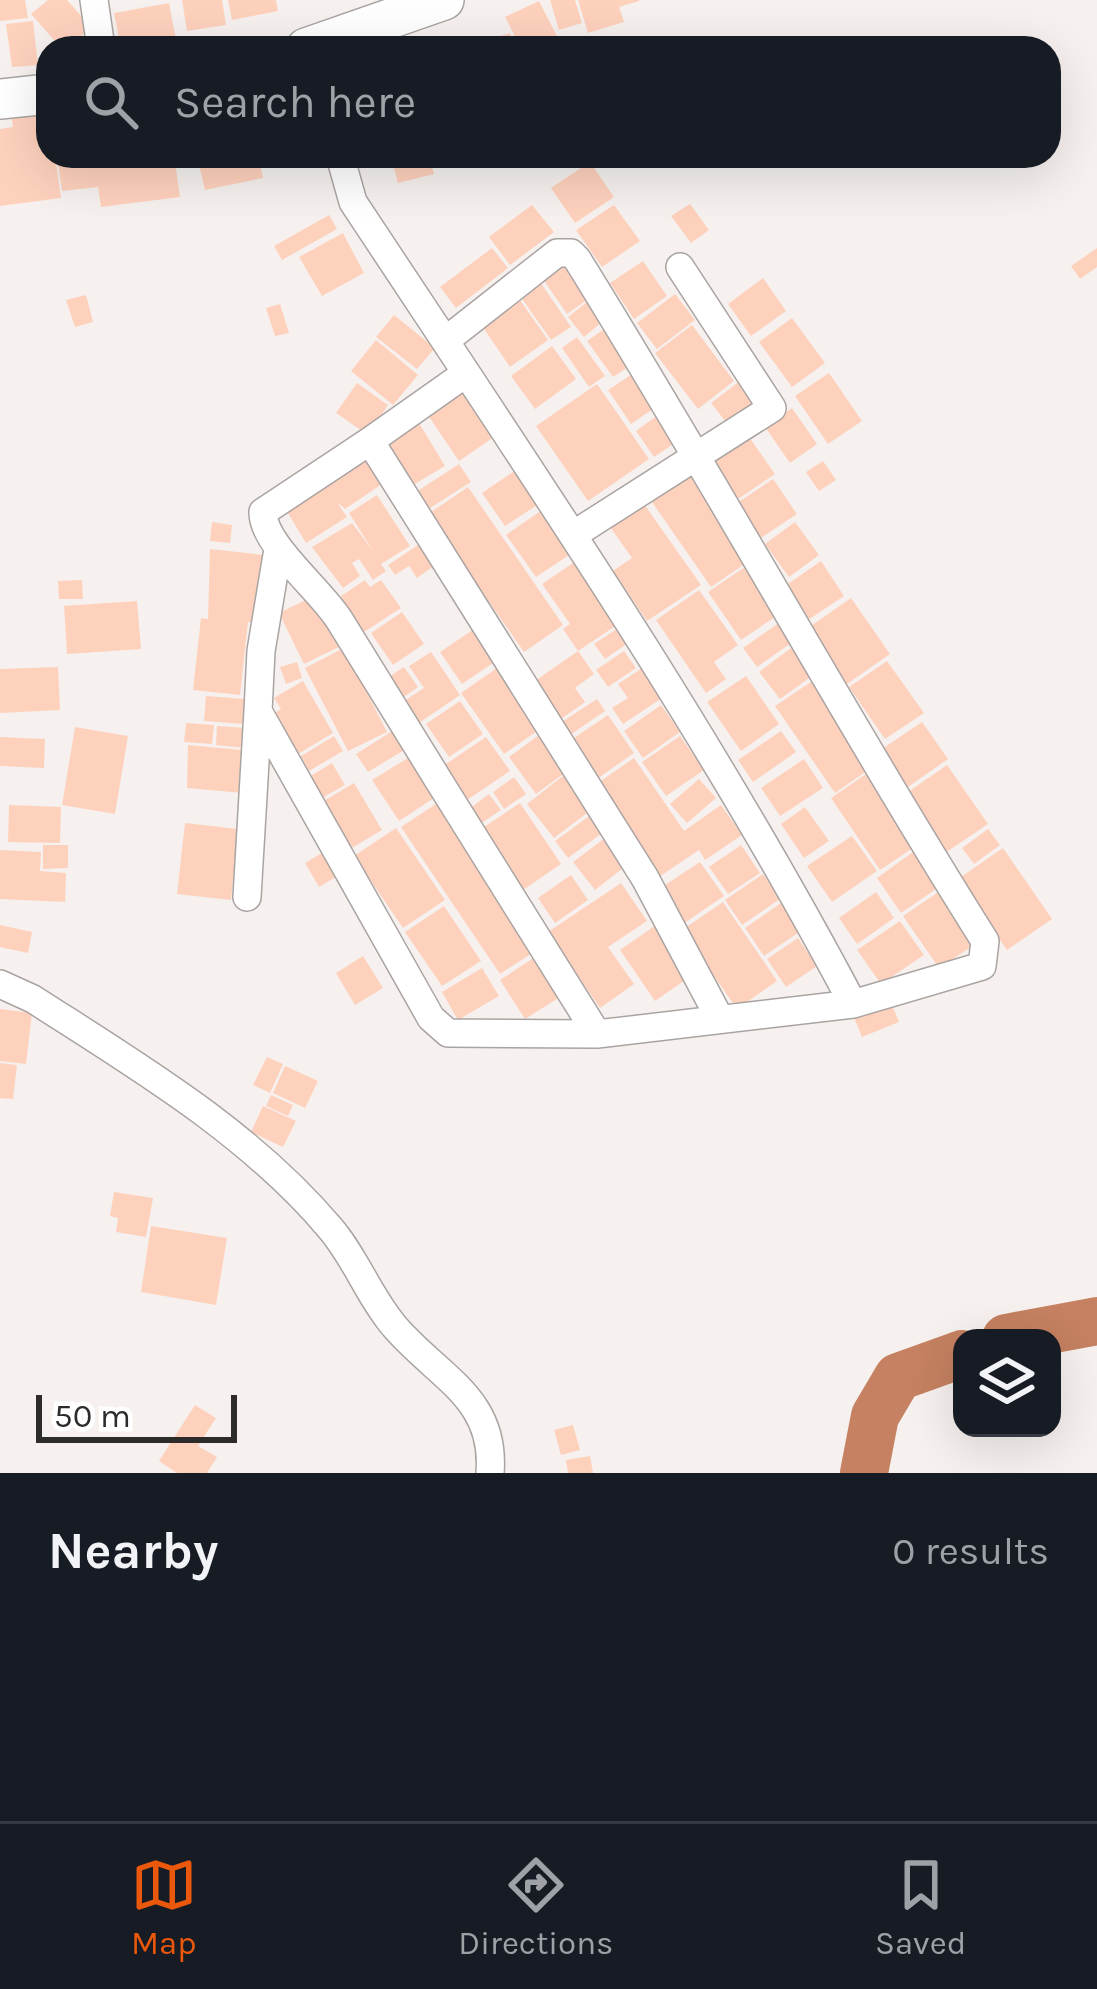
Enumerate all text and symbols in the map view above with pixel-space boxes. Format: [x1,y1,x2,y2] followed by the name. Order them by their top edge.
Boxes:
[36,36,1061,168] search box
[78,69,144,135] icon: search
[174,76,416,128] text: Search here
[953,1329,1061,1437] map controls
[953,1329,1061,1437] button: layers
[36,1389,237,1442] scale bar
[54,1397,131,1435] text: 50 m
[48,1521,218,1581] text: Nearby
[892,1528,1049,1574] text: 0 results
[131,1852,197,1962] tab: Map
[458,1852,613,1962] tab: Directions
[875,1852,966,1962] tab: Saved

